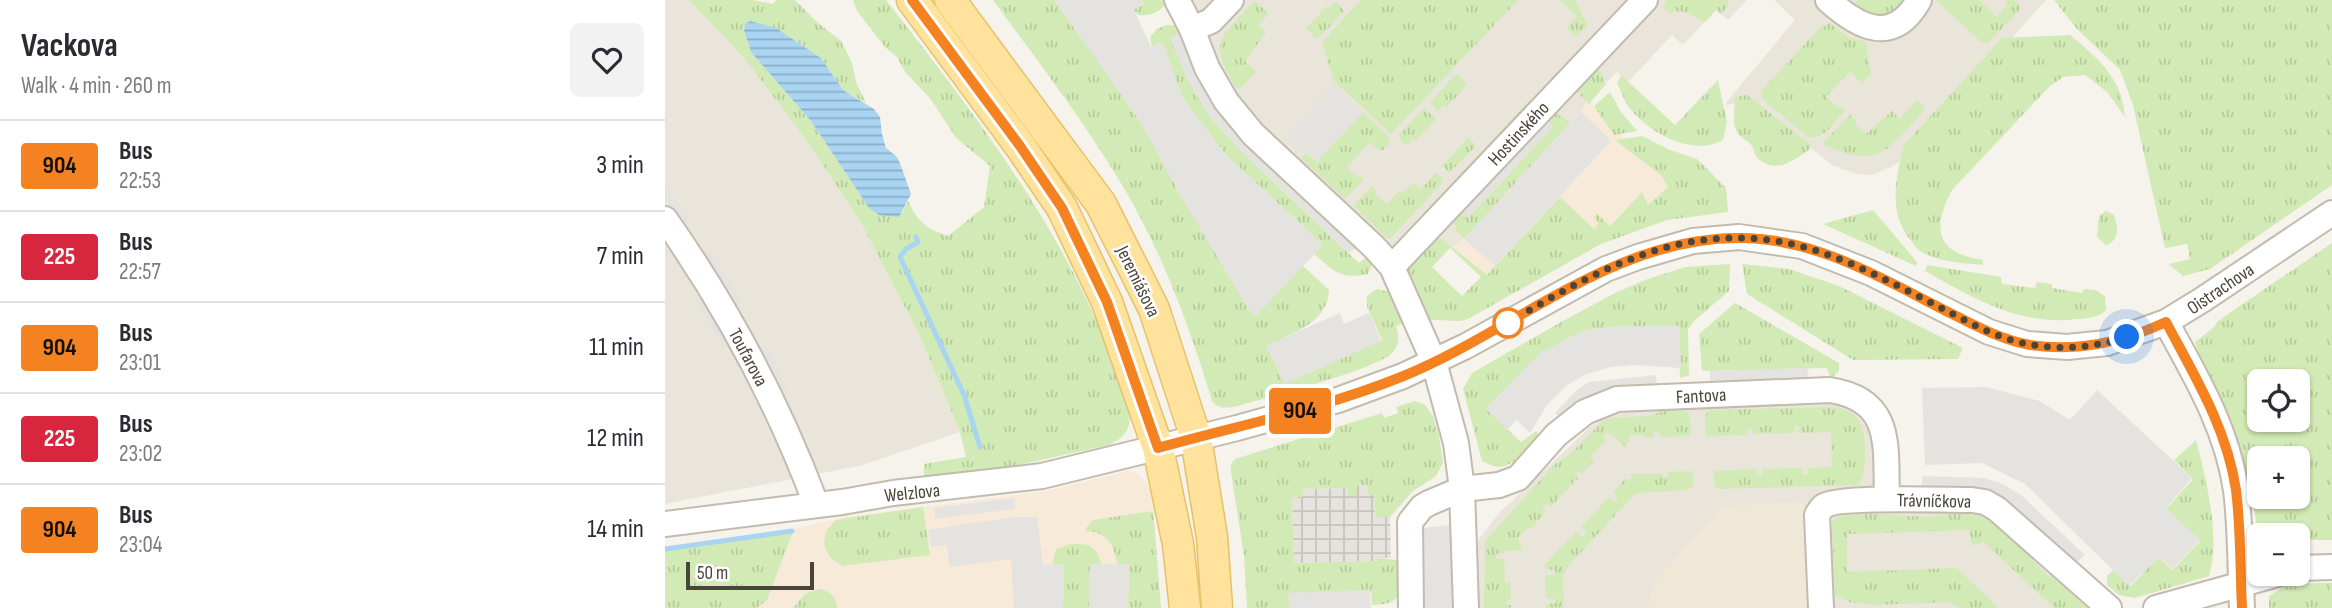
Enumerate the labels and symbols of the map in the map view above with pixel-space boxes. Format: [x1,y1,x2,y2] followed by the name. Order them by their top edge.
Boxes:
[1484,97,1555,171] street label: Hostinského
[1110,241,1165,321] street label: Jeremiášova
[2183,259,2259,320] street label: Oistrachova
[1493,308,1523,338] unlabelled marker
[2109,319,2144,354] your location
[723,325,772,391] street label: Toufarova
[1675,384,1727,409] street label: Fantova
[1260,388,1340,434] line badge: 904
[883,479,941,508] street label: Welzlova
[1897,489,1971,514] street label: Trávníčkova
[686,559,814,591] scale bar

